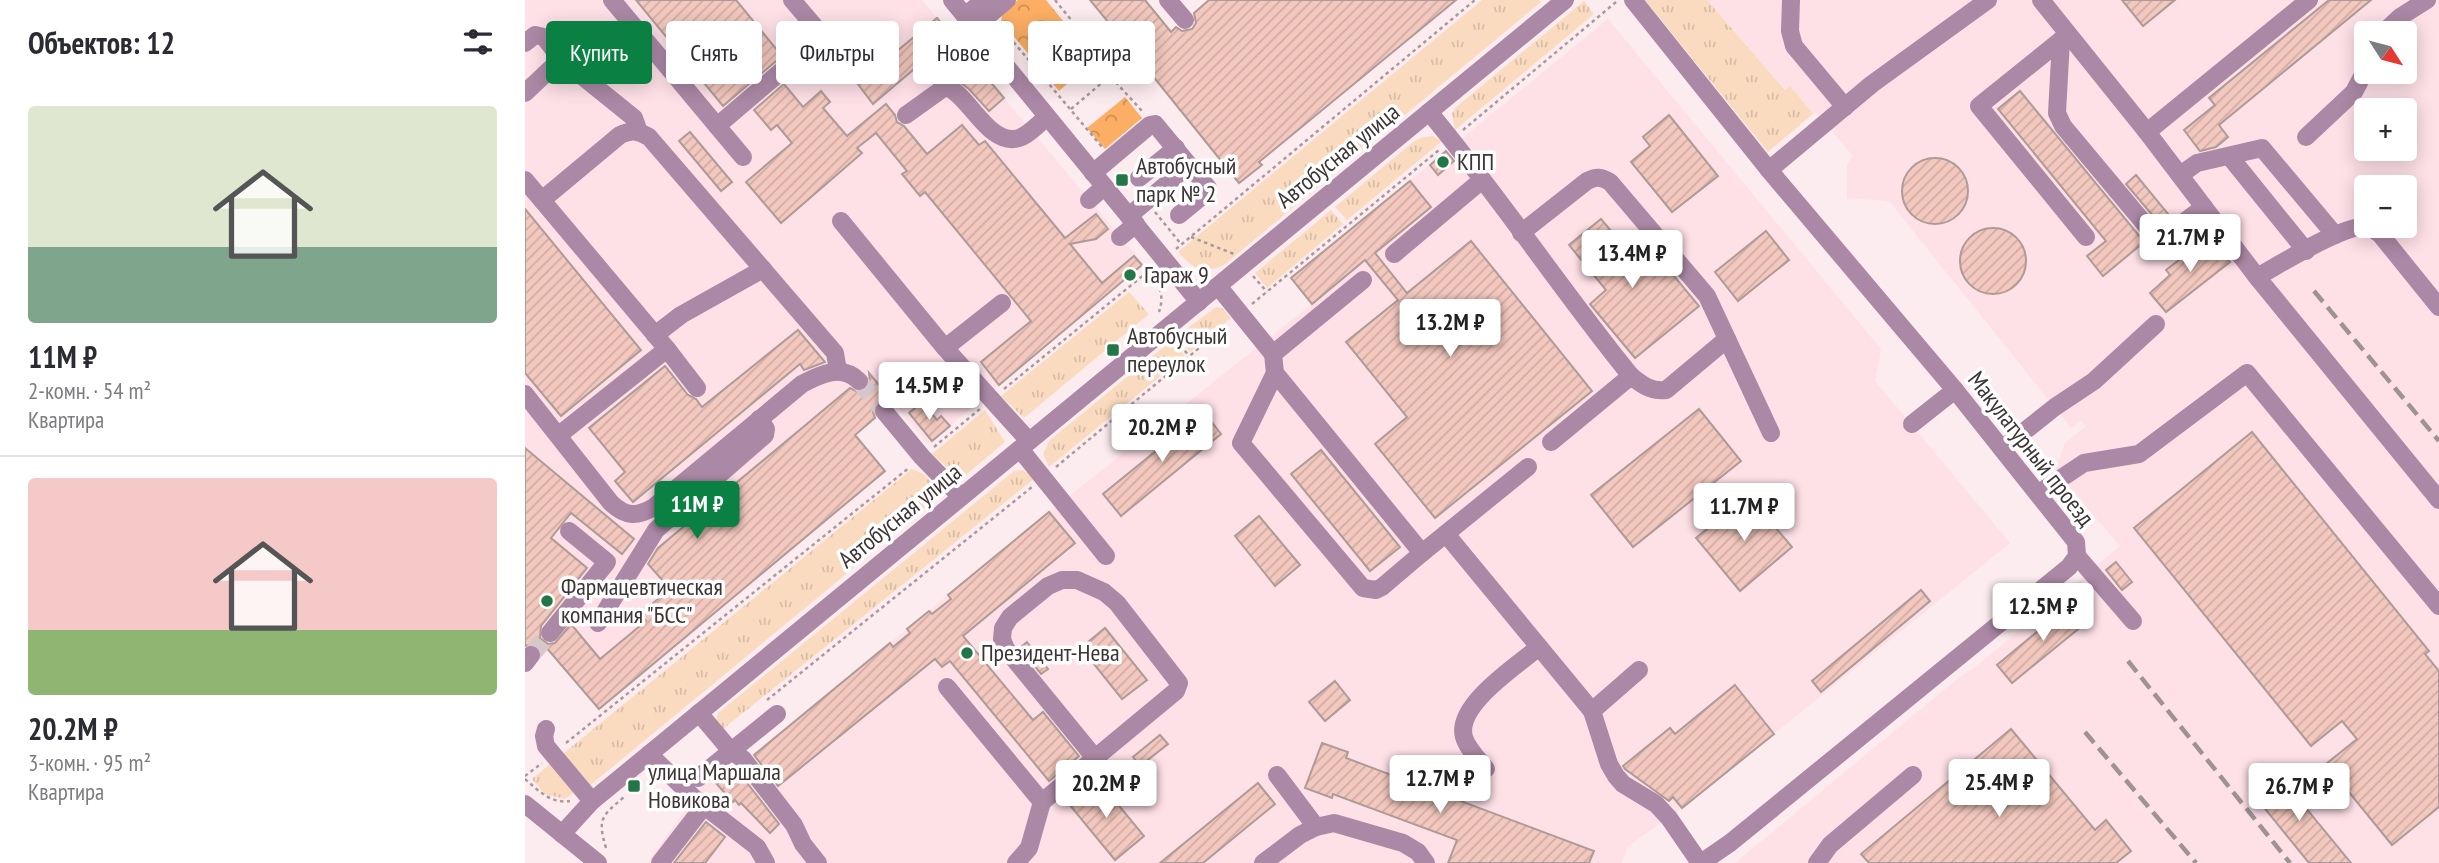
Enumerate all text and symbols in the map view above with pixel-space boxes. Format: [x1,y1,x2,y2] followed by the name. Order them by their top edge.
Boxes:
[546,21,652,84] chip: Купить
[666,21,762,84] chip: Снять
[776,21,899,84] chip: Фильтры
[913,21,1014,84] chip: Новое
[1028,21,1155,84] chip: Квартира
[2354,21,2417,84] north arrow
[2354,21,2417,238] map controls
[28,23,175,62] text: Объектов: 12
[459,23,497,61] icon: filters
[1270,96,1406,215] street label: Автобусная улица
[2354,98,2417,161] button: +
[1457,146,1494,177] place label: КПП
[1136,150,1236,209] place label: Автобусный парк № 2
[200,151,326,277] icon: home
[1435,154,1451,170] marker: КПП
[1114,172,1130,188] marker: Автобусный парк № 2
[2354,175,2417,238] button: −
[2125,215,2255,274] pin: 21.7M ₽
[2156,222,2224,251] text: 21.7M ₽
[1567,230,1697,290] pin: 13.4M ₽
[1598,238,1666,267] text: 13.4M ₽
[1144,259,1209,290] place label: Гараж 9
[1122,267,1138,283] marker: Гараж 9
[1385,300,1515,359] pin: 13.2M ₽
[1416,307,1484,336] text: 13.2M ₽
[1127,320,1227,379] place label: Автобусный переулок
[28,337,97,376] text: 11M ₽
[1105,342,1121,358] marker: Автобусный переулок
[864,362,994,422] pin: 14.5M ₽
[1961,365,2102,533] street label: Макулатурный проезд
[895,370,963,399] text: 14.5M ₽
[28,376,151,405] text: 2-комн. · 54 m²
[28,405,104,434] text: Квартира
[1097,405,1227,464] pin: 20.2M ₽
[1128,412,1196,441] text: 20.2M ₽
[832,456,968,575] street label: Автобусная улица
[648,482,746,541] pin: 11M ₽
[1679,484,1809,543] pin: 11.7M ₽
[671,489,723,518] text: 11M ₽
[1710,491,1778,520] text: 11.7M ₽
[200,523,326,649] icon: home
[561,571,723,630] place label: Фармацевтическая компания "БСС"
[1978,584,2108,643] pin: 12.5M ₽
[2009,591,2077,620] text: 12.5M ₽
[539,593,555,609] marker: Фармацевтическая компания "БСС"
[981,637,1120,668] place label: Президент-Нева
[959,645,975,661] marker: Президент-Нева
[28,709,118,748] text: 20.2M ₽
[28,748,151,777] text: 3-комн. · 95 m²
[648,756,781,815] place label: улица Маршала Новикова
[1375,756,1505,815] pin: 12.7M ₽
[1041,760,1171,820] pin: 20.2M ₽
[1934,760,2064,819] pin: 25.4M ₽
[1406,763,1474,792] text: 12.7M ₽
[2234,764,2364,823] pin: 26.7M ₽
[1965,767,2033,796] text: 25.4M ₽
[1072,768,1140,797] text: 20.2M ₽
[2265,771,2333,800] text: 26.7M ₽
[28,777,104,806] text: Квартира
[626,778,642,794] marker: улица Маршала Новикова

